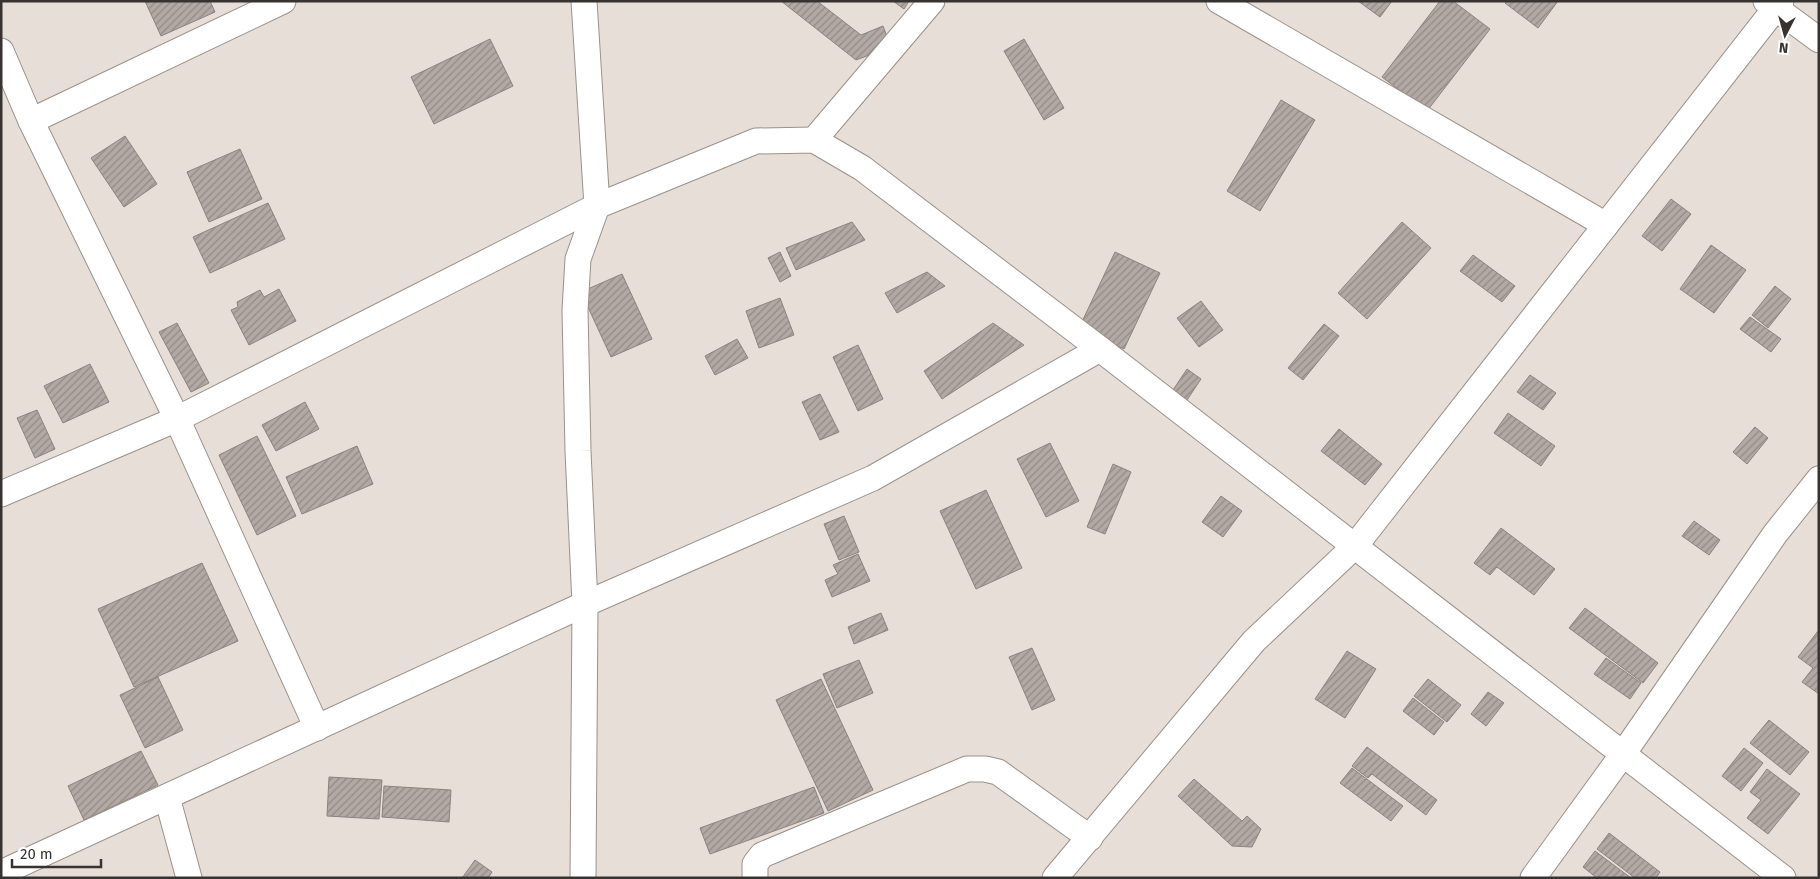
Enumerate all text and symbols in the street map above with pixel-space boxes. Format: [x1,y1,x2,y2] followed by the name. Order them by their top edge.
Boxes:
[1760,10,1810,60] north arrow
[1778,38,1789,56] text: N
[12,836,101,868] scale bar
[20,845,53,863] text: 20 m

